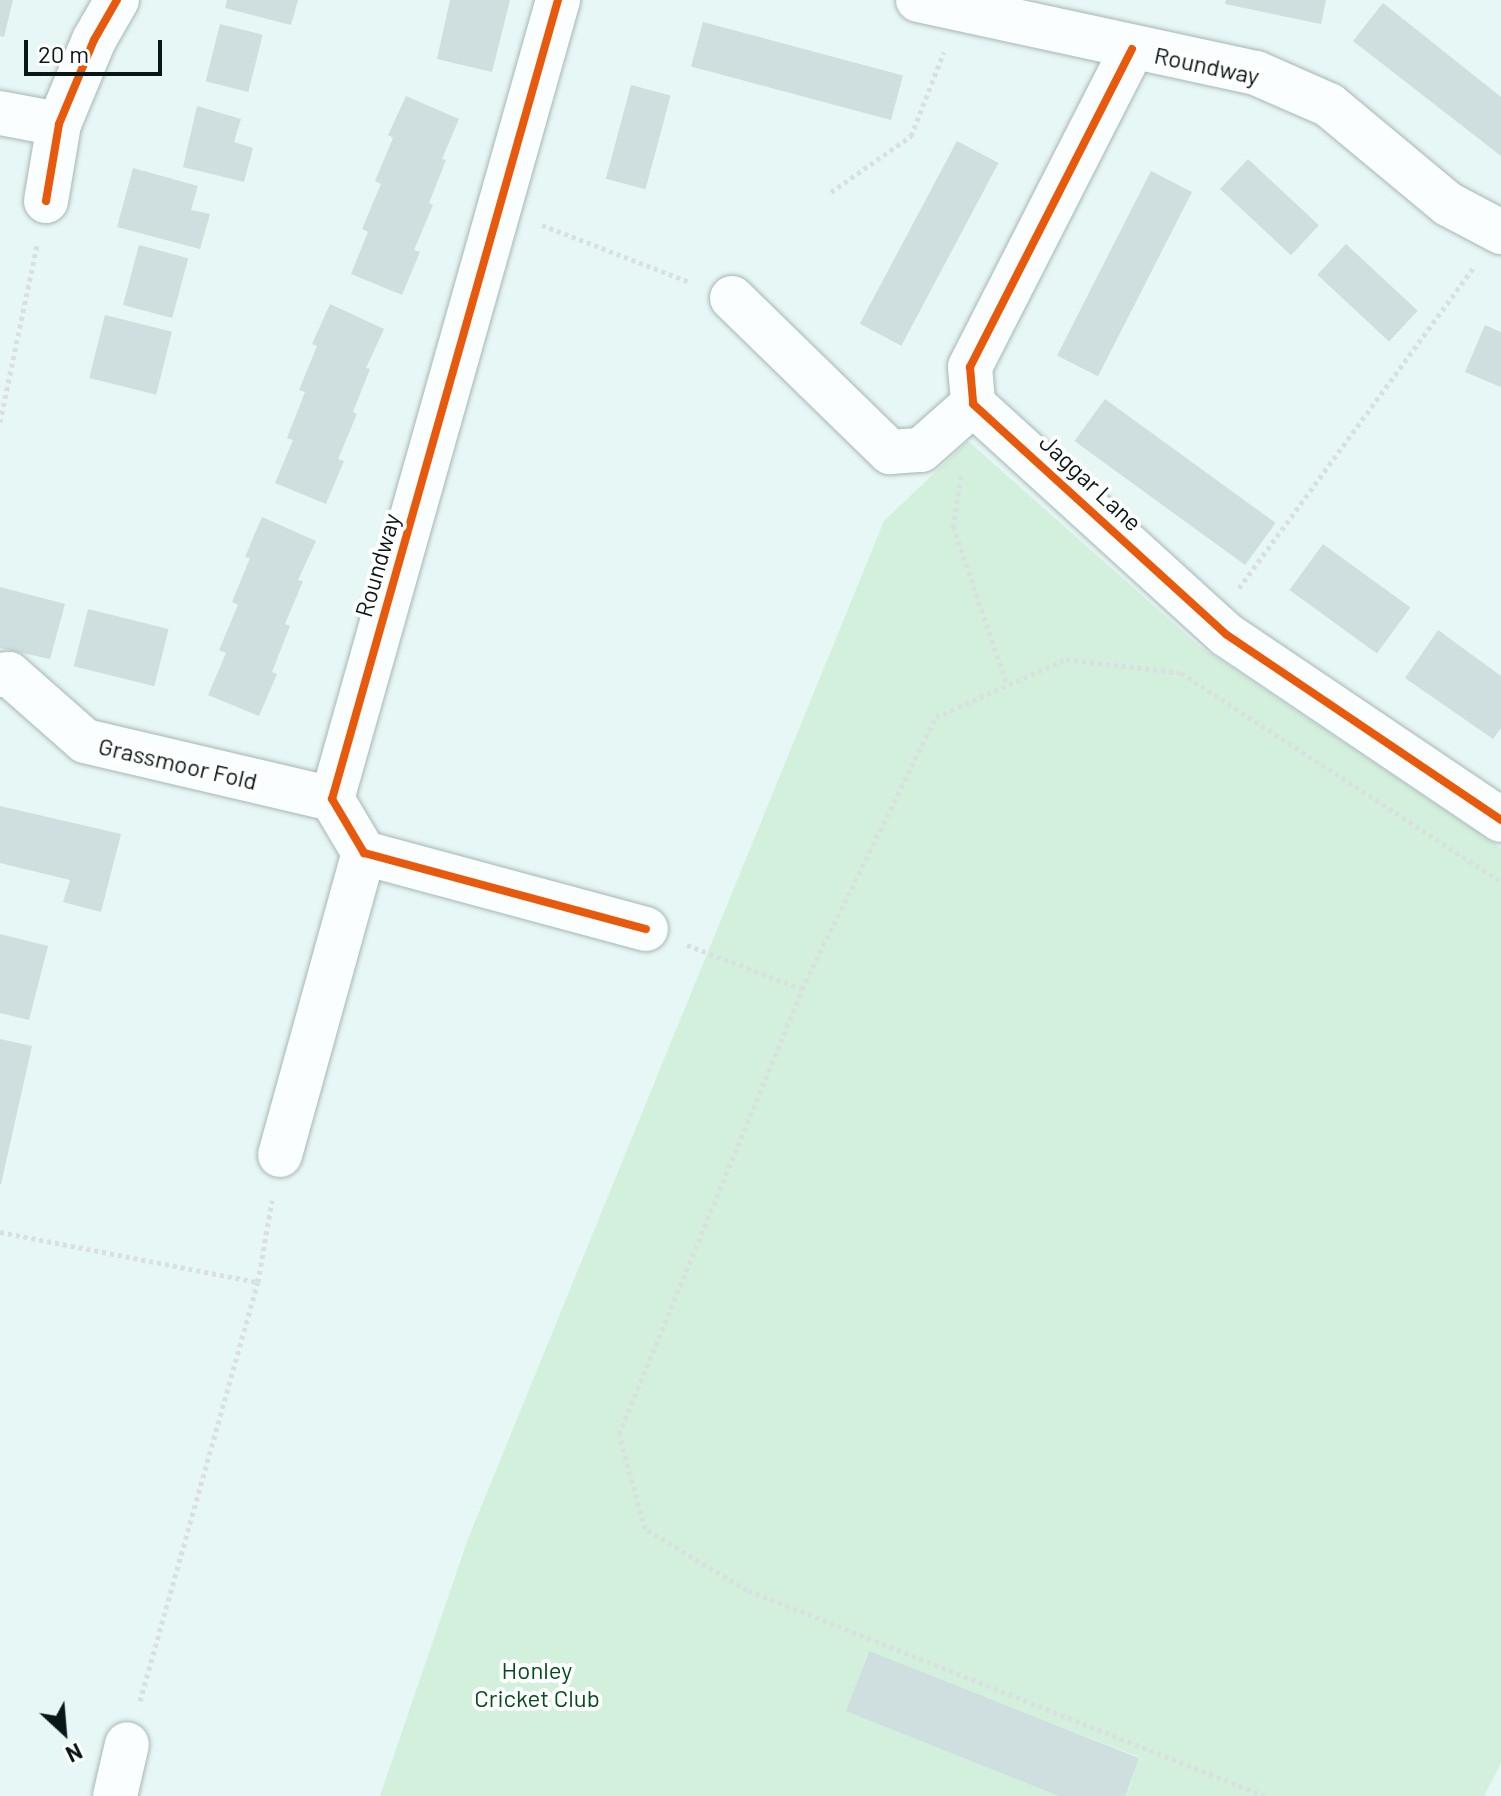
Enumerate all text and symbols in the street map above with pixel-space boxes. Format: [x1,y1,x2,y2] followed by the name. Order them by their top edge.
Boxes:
[28,24,166,74] scale bar
[38,39,89,68] text: 20 m
[1152,40,1262,90] street label: Roundway
[1034,427,1148,537] street label: Jaggar Lane
[348,510,406,620] street label: Roundway
[96,731,260,795] street label: Grassmoor Fold
[474,1656,600,1712] park label: Honley Cricket Club
[24,1692,104,1772] north arrow
[62,1739,87,1768] text: N

